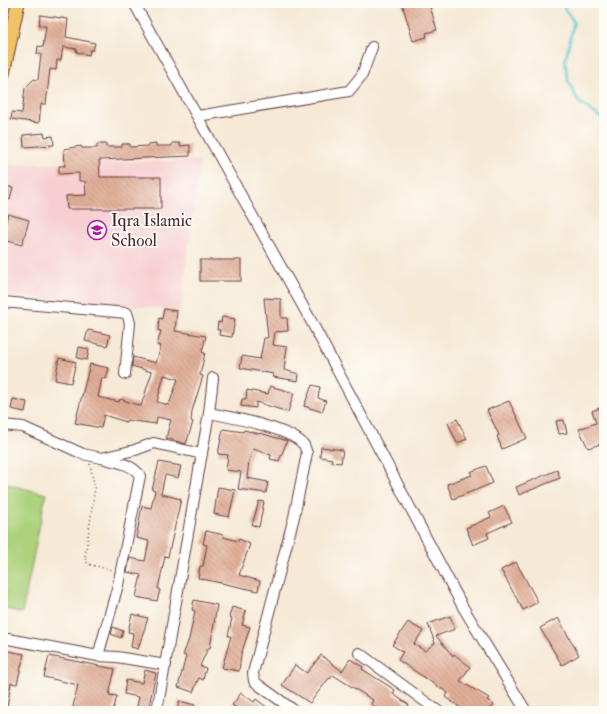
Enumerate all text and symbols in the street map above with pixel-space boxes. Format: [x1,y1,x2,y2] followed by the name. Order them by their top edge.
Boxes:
[111,210,192,251] place label: Iqra Islamic School
[86,219,108,241] school or university icon: Iqra Islamic School

